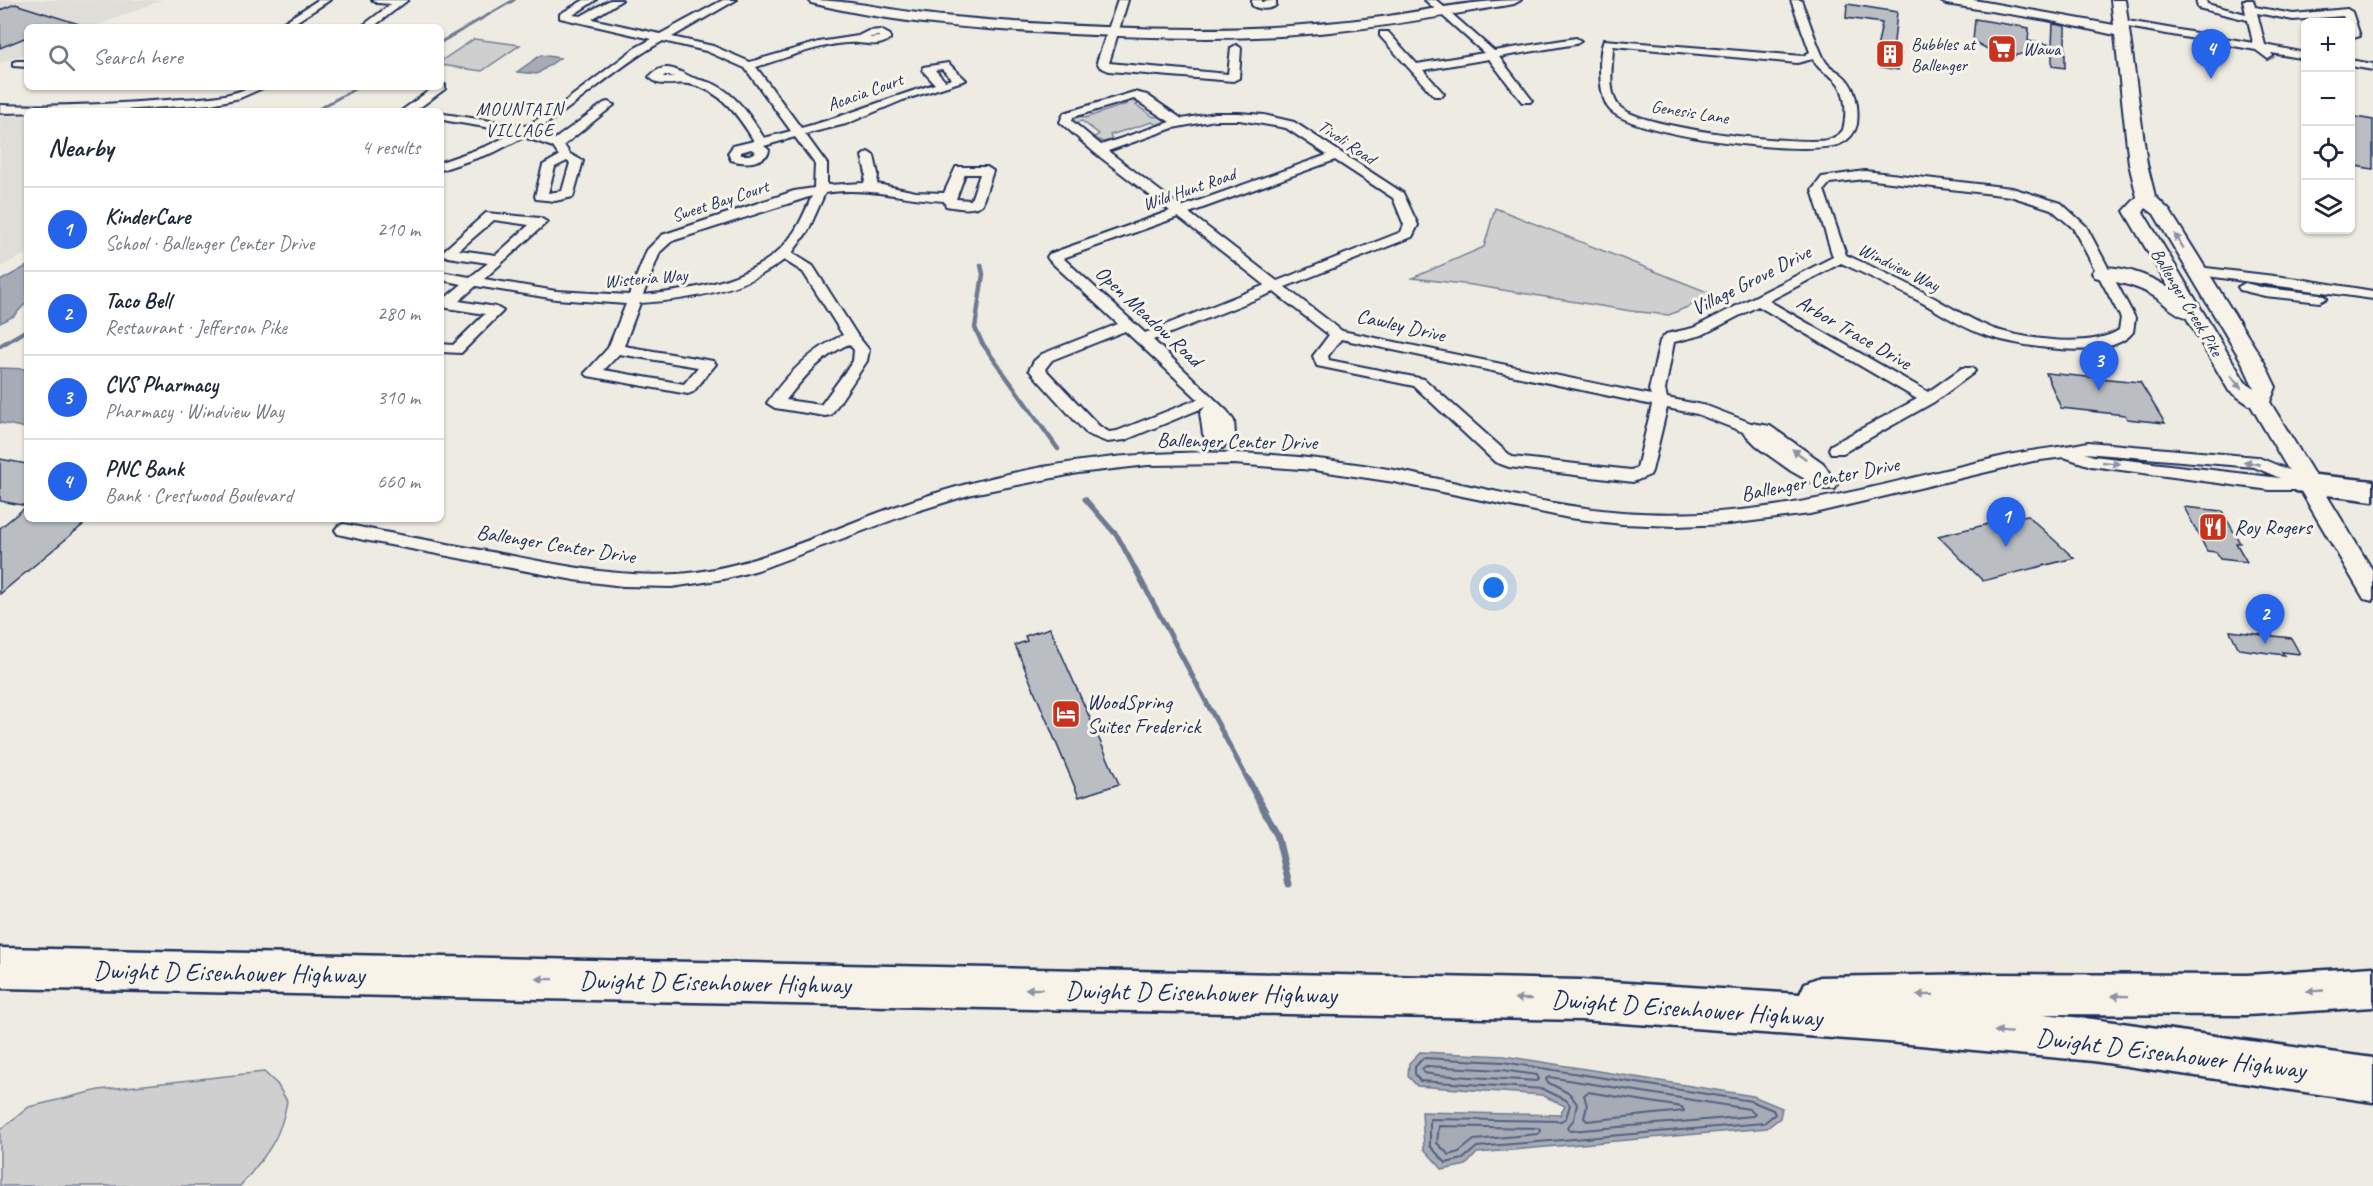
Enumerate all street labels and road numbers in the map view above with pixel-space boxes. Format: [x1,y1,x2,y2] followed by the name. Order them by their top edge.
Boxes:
[824,68,908,116] street label: Acacia Court
[1650,95,1731,129] street label: Genesis Lane
[1314,115,1383,171] street label: Tivoli Road
[1140,162,1241,215] street label: Wild Hunt Road
[669,174,773,227] street label: Sweet Bay Court
[1687,238,1817,321] street label: Village Grove Drive
[1855,238,1945,297] street label: Windview Way
[2146,244,2228,361] street label: Ballenger Creek Pike
[1090,260,1211,375] street label: Open Meadow Road
[604,263,690,293] street label: Wisteria Way
[1792,289,1917,376] street label: Arbor Trace Drive
[1354,302,1450,348] street label: Cawley Drive
[1157,427,1320,455] street label: Ballenger Center Drive
[1739,451,1903,507] street label: Ballenger Center Drive
[475,519,639,570] street label: Ballenger Center Drive
[93,954,367,991] street label: Dwight D Eisenhower Highway
[579,964,853,1001] street label: Dwight D Eisenhower Highway
[1065,974,1339,1011] street label: Dwight D Eisenhower Highway
[1550,983,1826,1035] street label: Dwight D Eisenhower Highway
[2034,1021,2310,1087] street label: Dwight D Eisenhower Highway

